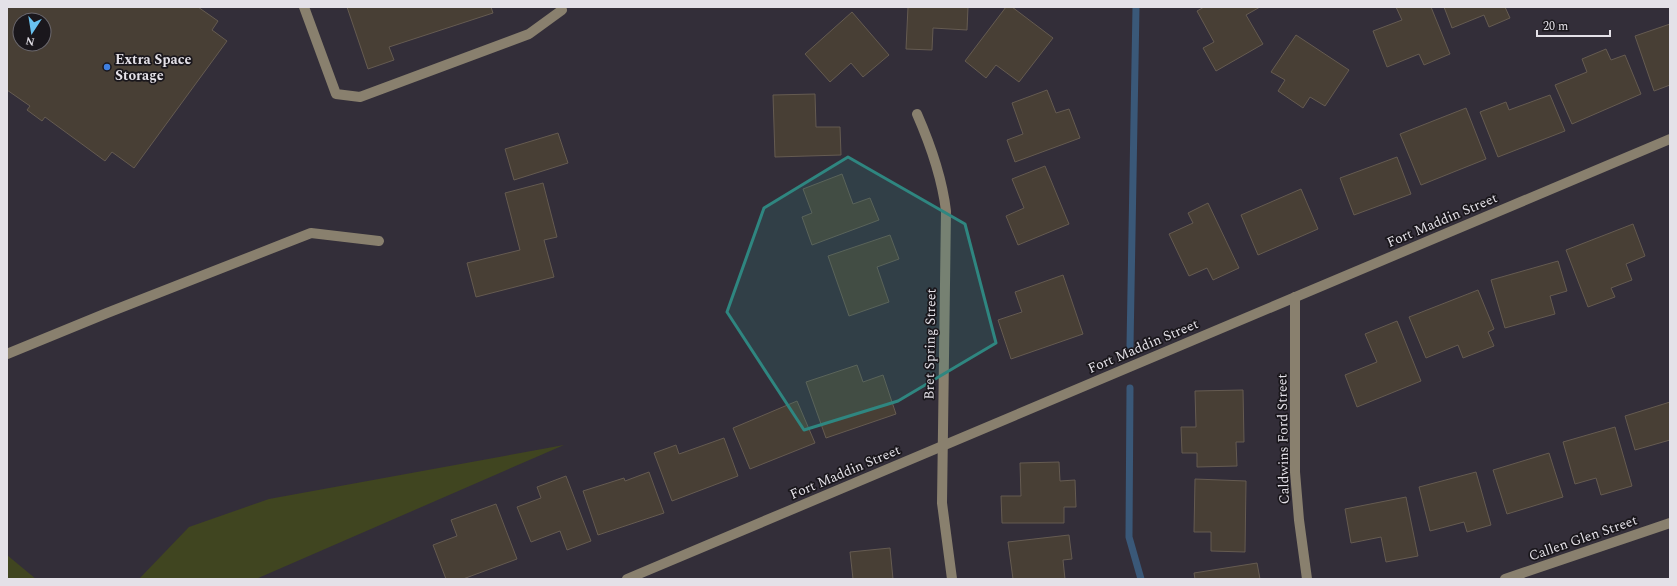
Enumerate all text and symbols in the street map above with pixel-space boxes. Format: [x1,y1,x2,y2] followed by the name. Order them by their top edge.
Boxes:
[12,12,52,52] north arrow
[1537,12,1610,38] scale bar
[1543,17,1568,36] text: 20 m
[24,32,36,51] text: N
[115,49,191,86] place label: Extra Space Storage
[102,62,112,72] marker: Extra Space Storage
[1383,187,1501,253] street label: Fort Maddin Street
[919,288,941,400] street label: Bret Spring Street
[1084,313,1202,379] street label: Fort Maddin Street
[1271,373,1295,505] street label: Caldwins Ford Street
[786,439,904,505] street label: Fort Maddin Street
[1526,510,1640,566] street label: Callen Glen Street

